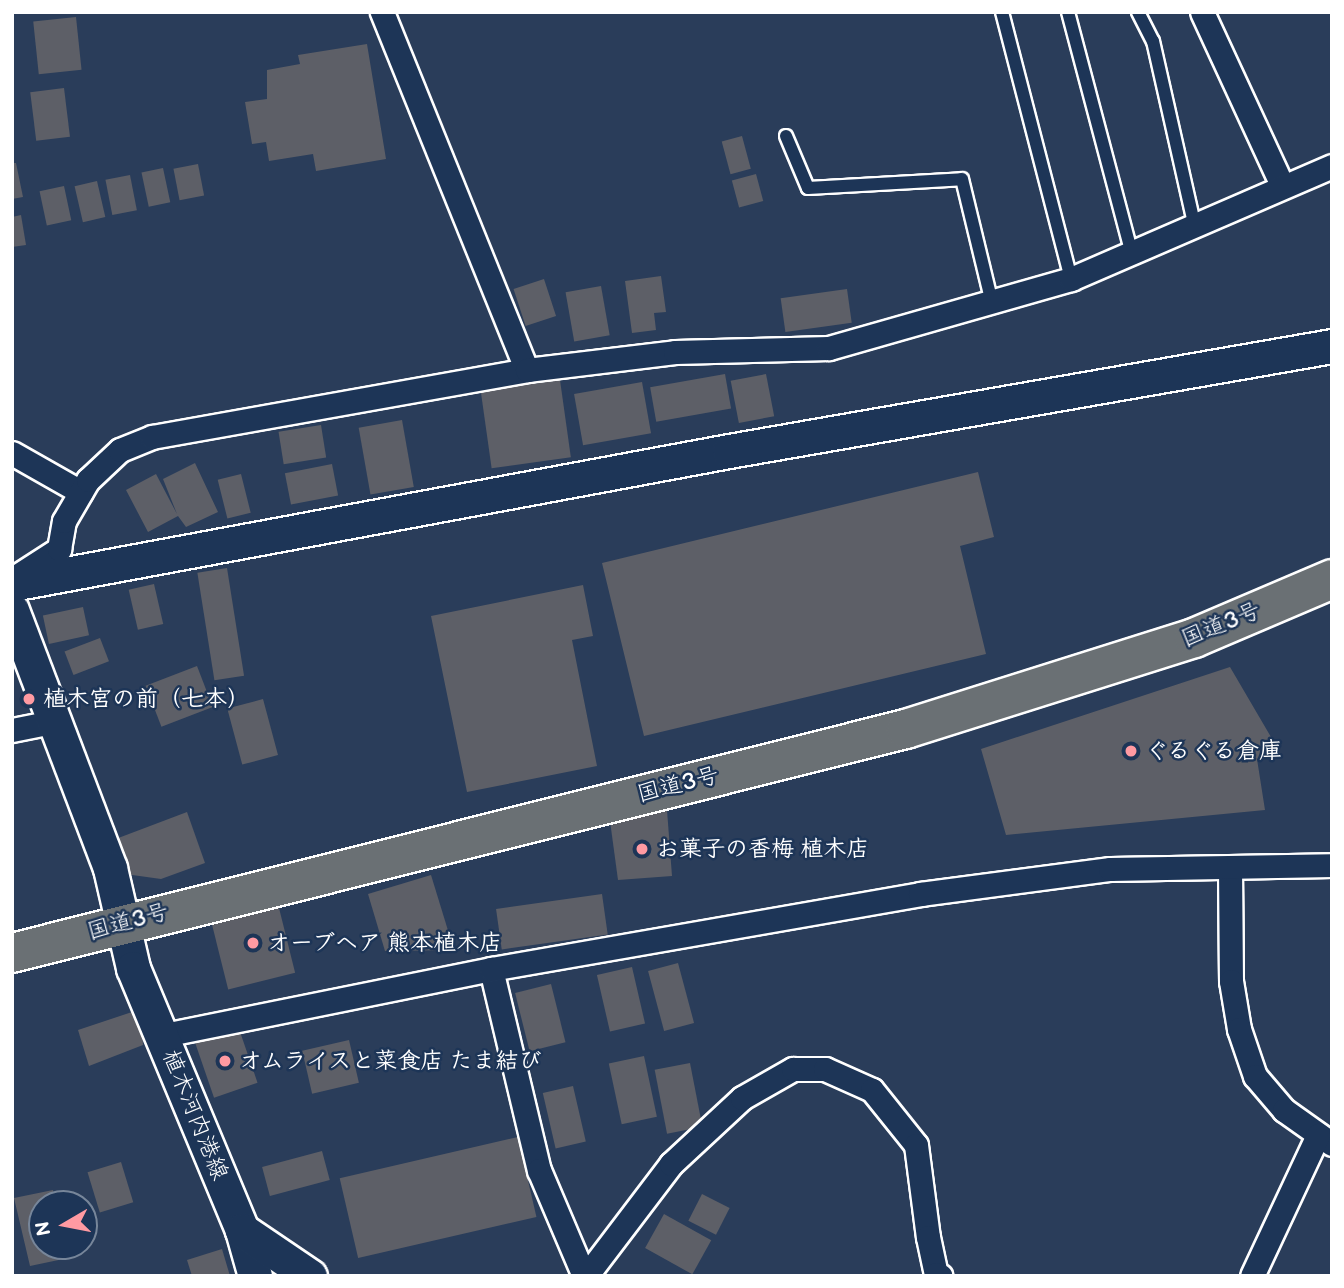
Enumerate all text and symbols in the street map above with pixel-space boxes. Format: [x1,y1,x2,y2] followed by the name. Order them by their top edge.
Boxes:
[1177,597,1265,653] street label: 国道3号
[43,685,250,713] place label: 植木宮の前（七本）
[21,691,37,707] marker: 植木宮の前（七本）
[1145,737,1283,765] place label: ぐるぐる倉庫
[1123,743,1139,759] marker: ぐるぐる倉庫
[634,762,722,808] street label: 国道3号
[656,835,869,863] place label: お菓子の香梅 植木店
[634,841,650,857] marker: お菓子の香梅 植木店
[84,898,172,946] street label: 国道3号
[267,929,503,957] place label: オーブヘア 熊本植木店
[245,935,261,951] marker: オーブヘア 熊本植木店
[156,1046,234,1184] street label: 植木河内港線
[239,1047,544,1075] place label: オムライスと菜食店 たま結び
[217,1053,233,1069] marker: オムライスと菜食店 たま結び
[28,1190,98,1260] north arrow
[31,1219,56,1237] text: N

